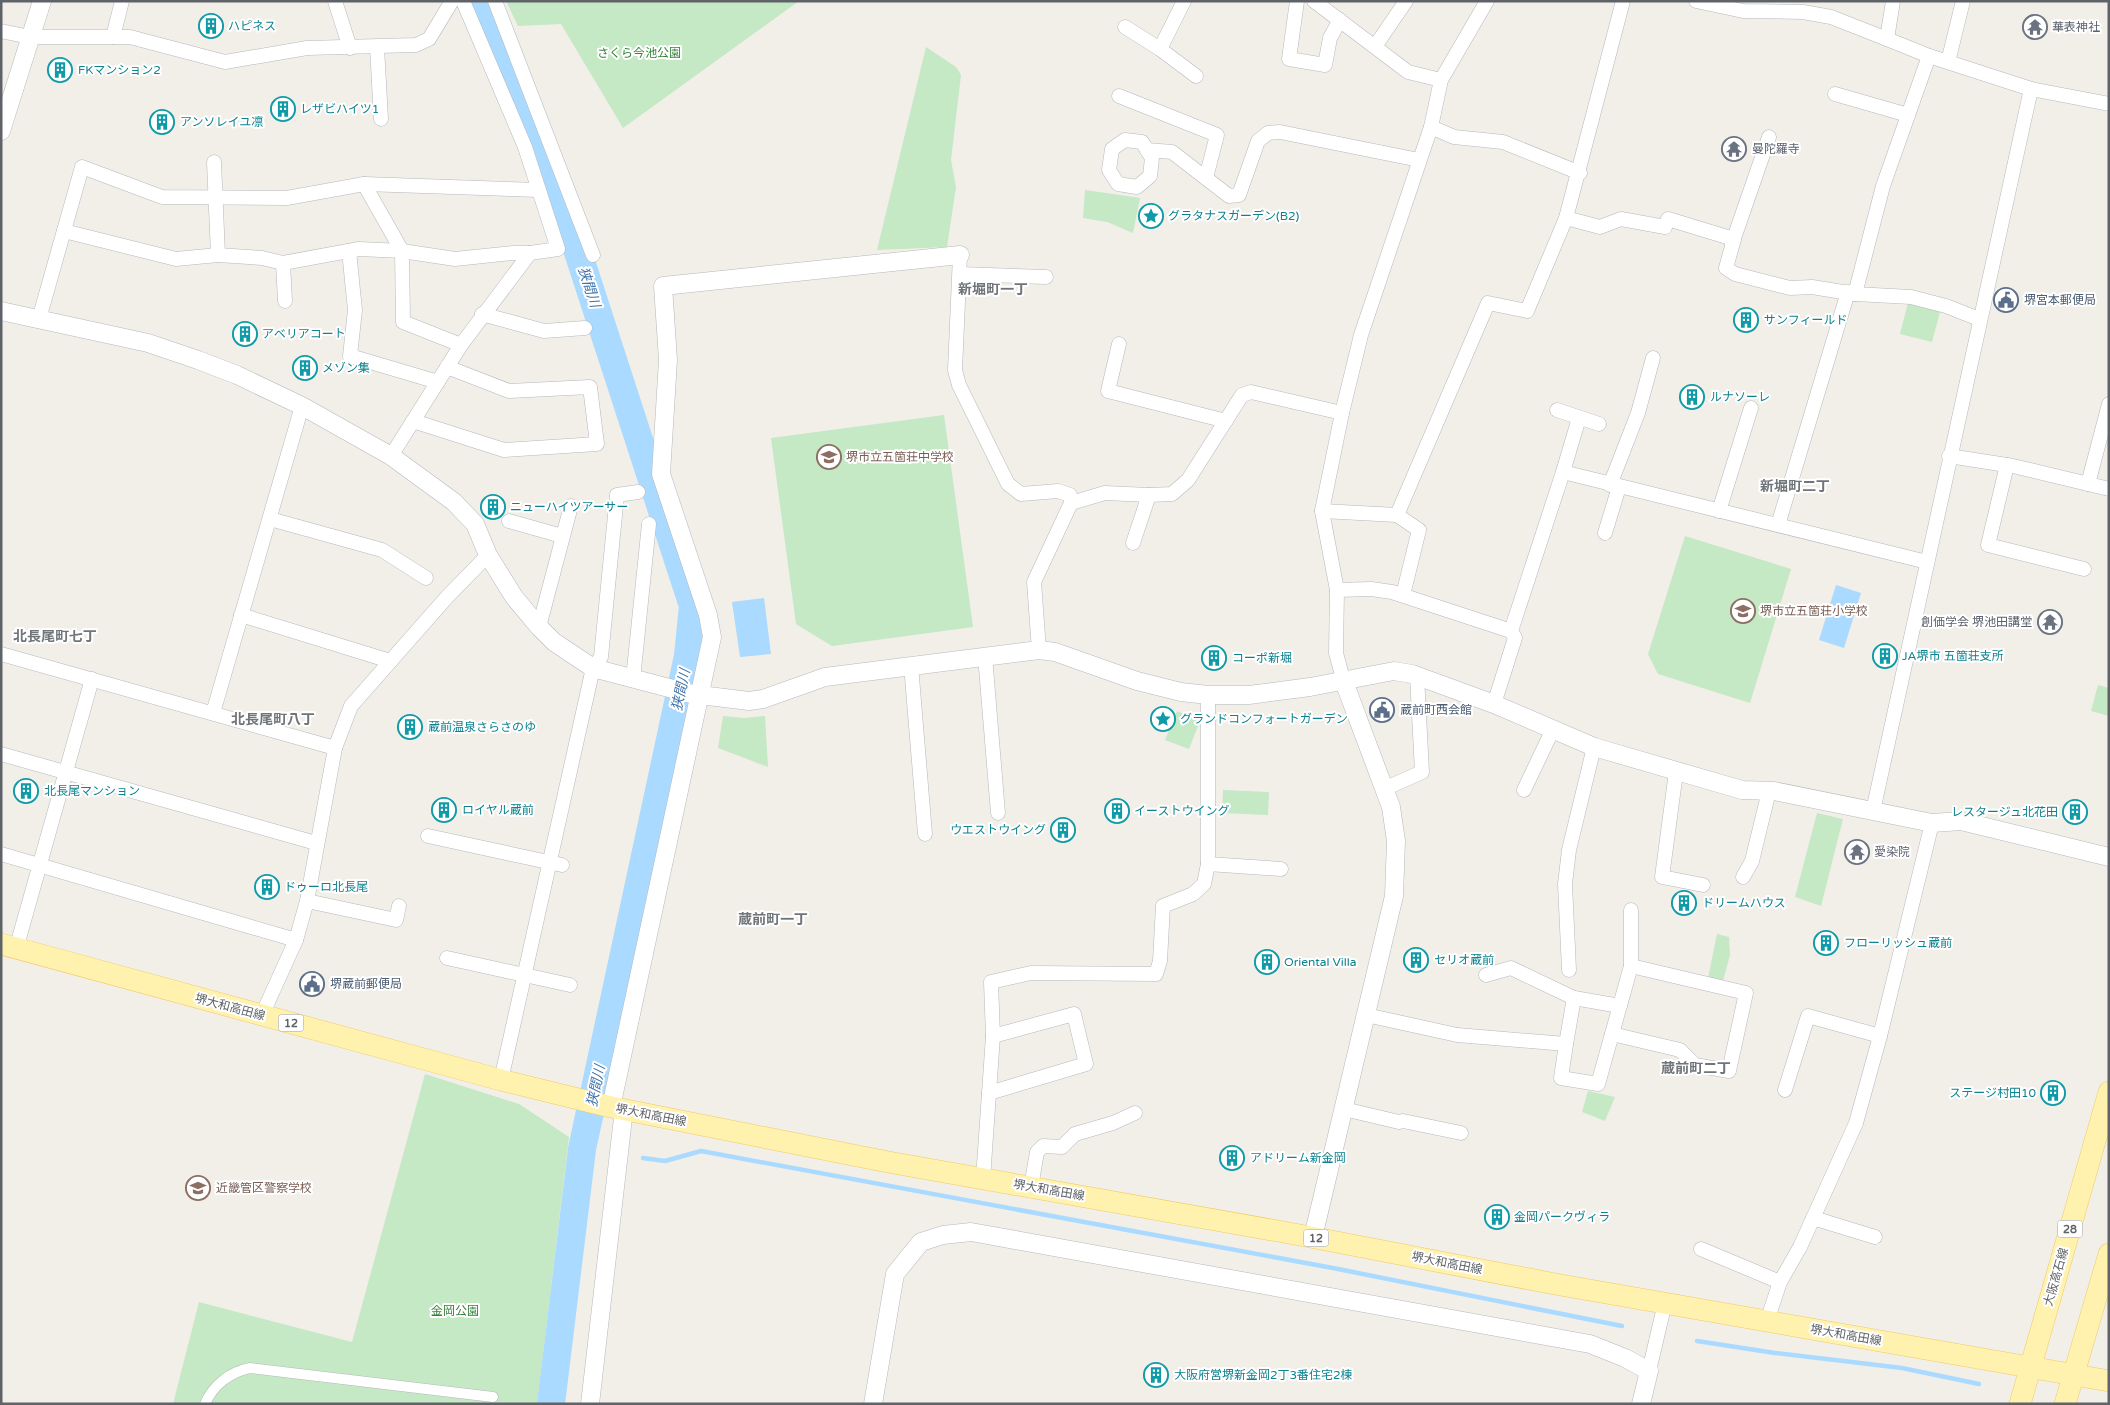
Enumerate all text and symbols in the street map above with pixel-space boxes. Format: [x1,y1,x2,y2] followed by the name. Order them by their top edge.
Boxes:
[198,13,224,39] building icon: ハピネス
[2022,14,2048,40] temple icon: 華表神社
[228,19,276,33] place label: ハピネス
[2052,20,2100,34] place label: 華表神社
[597,46,681,60] park label: さくら今池公園
[47,57,73,83] building icon: FKマンション2
[78,63,161,77] place label: FKマンション2
[270,96,296,122] building icon: レザビハイツ1
[300,102,379,116] place label: レザビハイツ1
[149,109,175,135] building icon: アンソレイユ凛
[180,115,263,129] place label: アンソレイユ凛
[1721,136,1747,162] temple icon: 曼陀羅寺
[1752,142,1800,156] place label: 曼陀羅寺
[1138,203,1164,229] place icon: グラタナスガーデン(B2)
[1168,209,1300,223] place label: グラタナスガーデン(B2)
[574,264,604,312] water label: 狭間川
[958,281,1028,298] district label: 新堀町一丁
[1993,287,2019,313] public building icon: 堺宮本郵便局
[2024,293,2096,307] place label: 堺宮本郵便局
[1733,307,1759,333] building icon: サンフィールド
[1764,313,1847,327] place label: サンフィールド
[232,321,258,347] building icon: アベリアコート
[262,327,346,341] place label: アベリアコート
[292,355,318,381] building icon: メゾン集
[322,361,370,375] place label: メゾン集
[1679,384,1705,410] building icon: ルナソーレ
[1710,390,1770,404] place label: ルナソーレ
[816,444,842,470] school or university icon: 堺市立五箇荘中学校
[846,450,954,464] place label: 堺市立五箇荘中学校
[1760,478,1830,495] district label: 新堀町二丁
[480,494,506,520] building icon: ニューハイツアーサー
[510,500,629,514] place label: ニューハイツアーサー
[1730,598,1756,624] school or university icon: 堺市立五箇荘小学校
[1760,604,1868,618] place label: 堺市立五箇荘小学校
[2037,609,2063,635] temple icon: 創価学会 堺池田講堂
[1921,615,2032,629] place label: 創価学会 堺池田講堂
[13,628,97,645] district label: 北長尾町七丁
[1872,643,1898,669] building icon: JA堺市 五箇荘支所
[1201,645,1227,671] building icon: コーポ新堀
[1902,649,2004,663] place label: JA堺市 五箇荘支所
[1232,651,1292,665] place label: コーポ新堀
[668,666,694,712] water label: 狭間川
[1369,697,1395,723] public building icon: 蔵前町西会館
[1400,703,1472,717] place label: 蔵前町西会館
[1150,706,1176,732] place icon: グランドコンフォートガーデン
[231,711,315,728] district label: 北長尾町八丁
[1180,712,1348,726] place label: グランドコンフォートガーデン
[397,714,423,740] building icon: 蔵前温泉さらさのゆ
[428,720,536,734] place label: 蔵前温泉さらさのゆ
[13,778,39,804] building icon: 北長尾マンション
[44,784,140,798] place label: 北長尾マンション
[431,797,457,823] building icon: ロイヤル蔵前
[1104,798,1130,824] building icon: イーストウイング
[2062,799,2088,825] building icon: レスタージュ北花田
[462,803,534,817] place label: ロイヤル蔵前
[1134,804,1229,818] place label: イーストウイング
[1951,805,2058,819] place label: レスタージュ北花田
[1050,817,1076,843] building icon: ウエストウイング
[950,823,1046,837] place label: ウエストウイング
[1844,839,1870,865] temple icon: 愛染院
[1874,845,1910,859] place label: 愛染院
[254,874,280,900] building icon: ドゥーロ北長尾
[284,880,368,894] place label: ドゥーロ北長尾
[1671,890,1697,916] building icon: ドリームハウス
[1702,896,1786,910] place label: ドリームハウス
[738,911,808,928] district label: 蔵前町一丁
[1813,930,1839,956] building icon: フローリッシュ蔵前
[1844,936,1952,950] place label: フローリッシュ蔵前
[1403,947,1429,973] building icon: セリオ蔵前
[1254,949,1280,975] building icon: Oriental Villa
[1434,953,1494,967] place label: セリオ蔵前
[1284,955,1357,969] place label: Oriental Villa
[299,971,325,997] public building icon: 堺蔵前郵便局
[330,977,402,991] place label: 堺蔵前郵便局
[193,991,267,1023] street label: 堺大和高田線
[278,1014,304,1032] road number: 12
[1661,1060,1731,1077] district label: 蔵前町二丁
[583,1062,609,1108] water label: 狭間川
[2040,1080,2066,1106] building icon: ステージ村田10
[1949,1086,2036,1100] place label: ステージ村田10
[614,1101,688,1129] street label: 堺大和高田線
[1219,1145,1245,1171] building icon: アドリーム新金岡
[1250,1151,1346,1165] place label: アドリーム新金岡
[185,1175,211,1201] school or university icon: 近畿管区警察学校
[1012,1177,1086,1203] street label: 堺大和高田線
[216,1181,312,1195] place label: 近畿管区警察学校
[1484,1204,1510,1230] building icon: 金岡パークヴィラ
[1514,1210,1610,1224] place label: 金岡パークヴィラ
[2058,1220,2082,1238] road number: 28
[1304,1230,1328,1246] road number: 12
[2041,1246,2071,1308] street label: 大阪高石線
[1410,1249,1484,1277] street label: 堺大和高田線
[431,1304,479,1318] park label: 金岡公園
[1809,1322,1883,1348] street label: 堺大和高田線
[1143,1362,1169,1388] building icon: 大阪府営堺新金岡2丁3番住宅2棟
[1174,1368,1353,1382] place label: 大阪府営堺新金岡2丁3番住宅2棟

